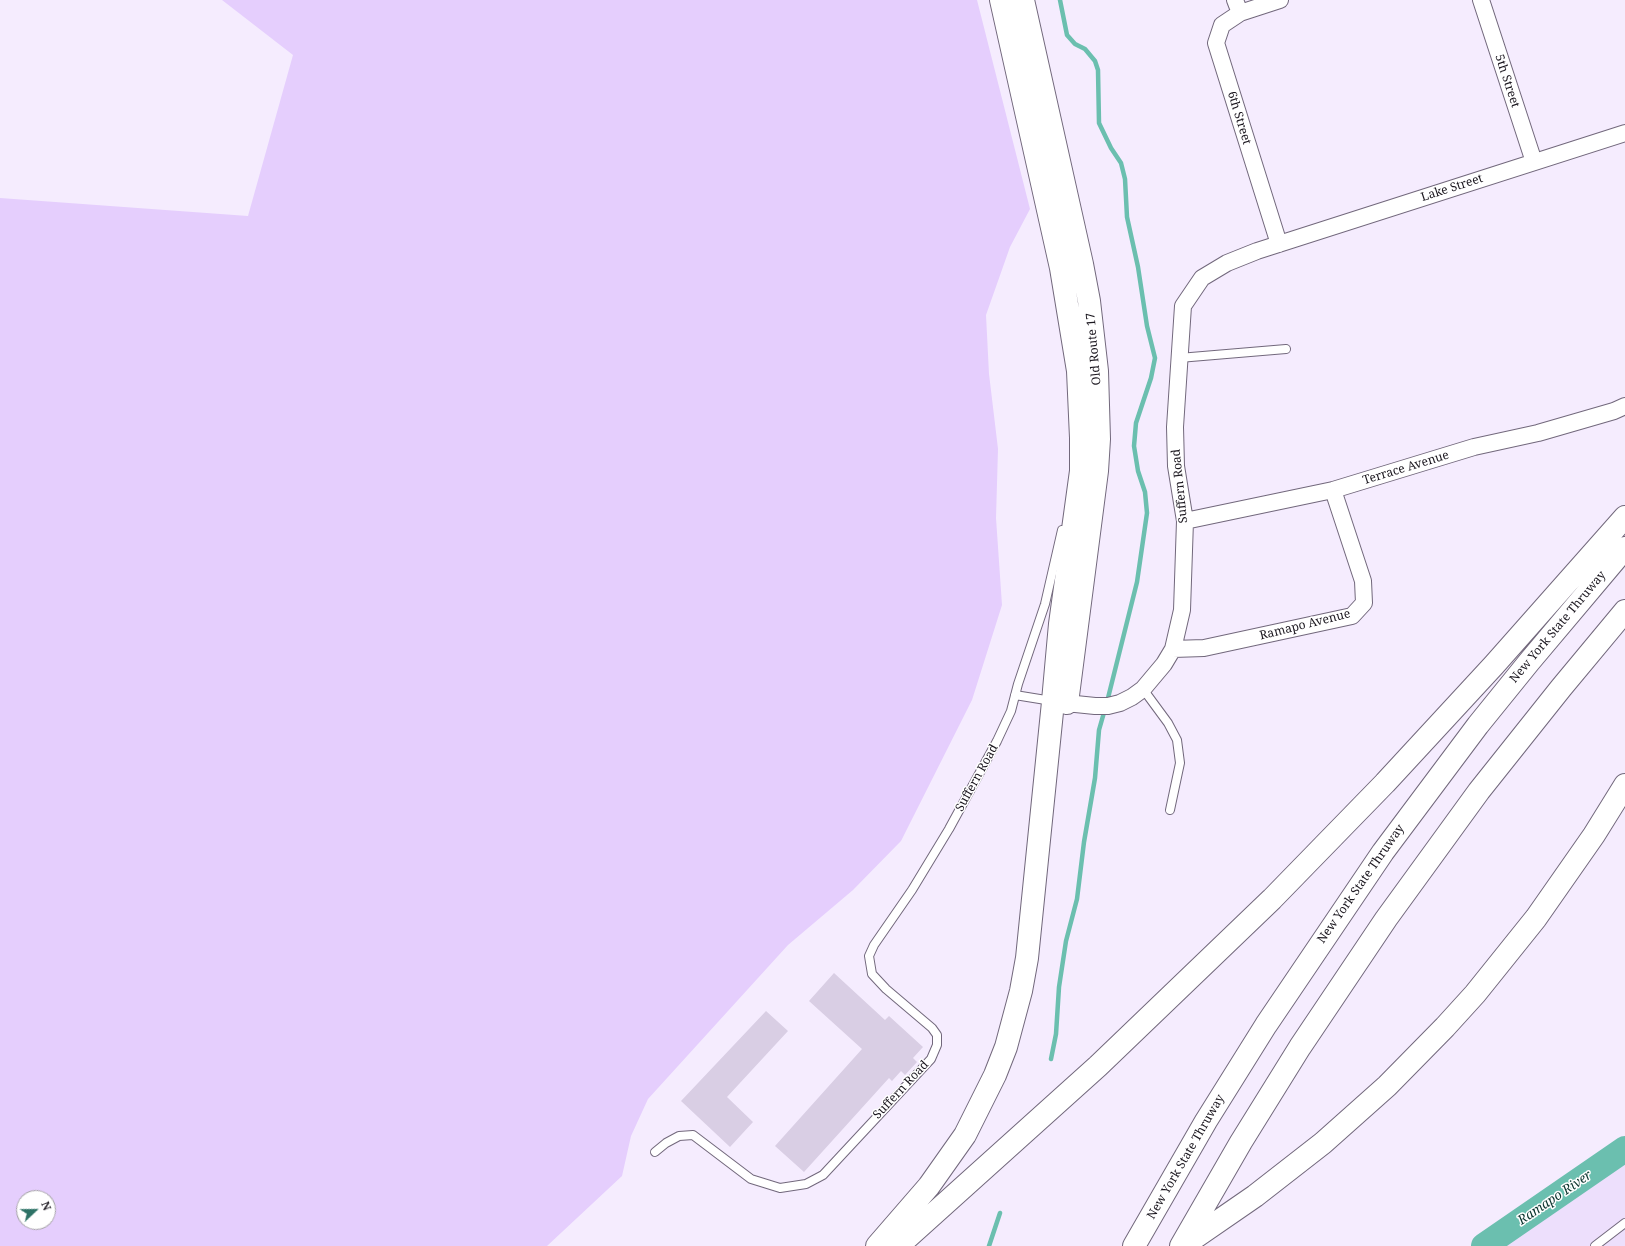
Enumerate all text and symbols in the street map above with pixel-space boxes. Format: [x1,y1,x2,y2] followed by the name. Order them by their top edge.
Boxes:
[1492,53,1522,109] street label: 5th Street
[1224,90,1254,146] street label: 6th Street
[1419,171,1485,205] street label: Lake Street
[1084,312,1104,386] street label: Old Route 17
[1169,448,1191,524] street label: Suffern Road
[1361,448,1451,488] street label: Terrace Avenue
[1507,568,1609,686] street label: New York State Thruway
[1258,607,1352,643] street label: Ramapo Avenue
[953,742,1001,814] street label: Suffern Road
[1314,822,1408,946] street label: New York State Thruway
[870,1058,932,1122] street label: Suffern Road
[1144,1092,1228,1222] street label: New York State Thruway
[1515,1168,1595,1228] water label: Ramapo River
[16,1190,56,1230] north arrow
[38,1199,55,1213] text: N

